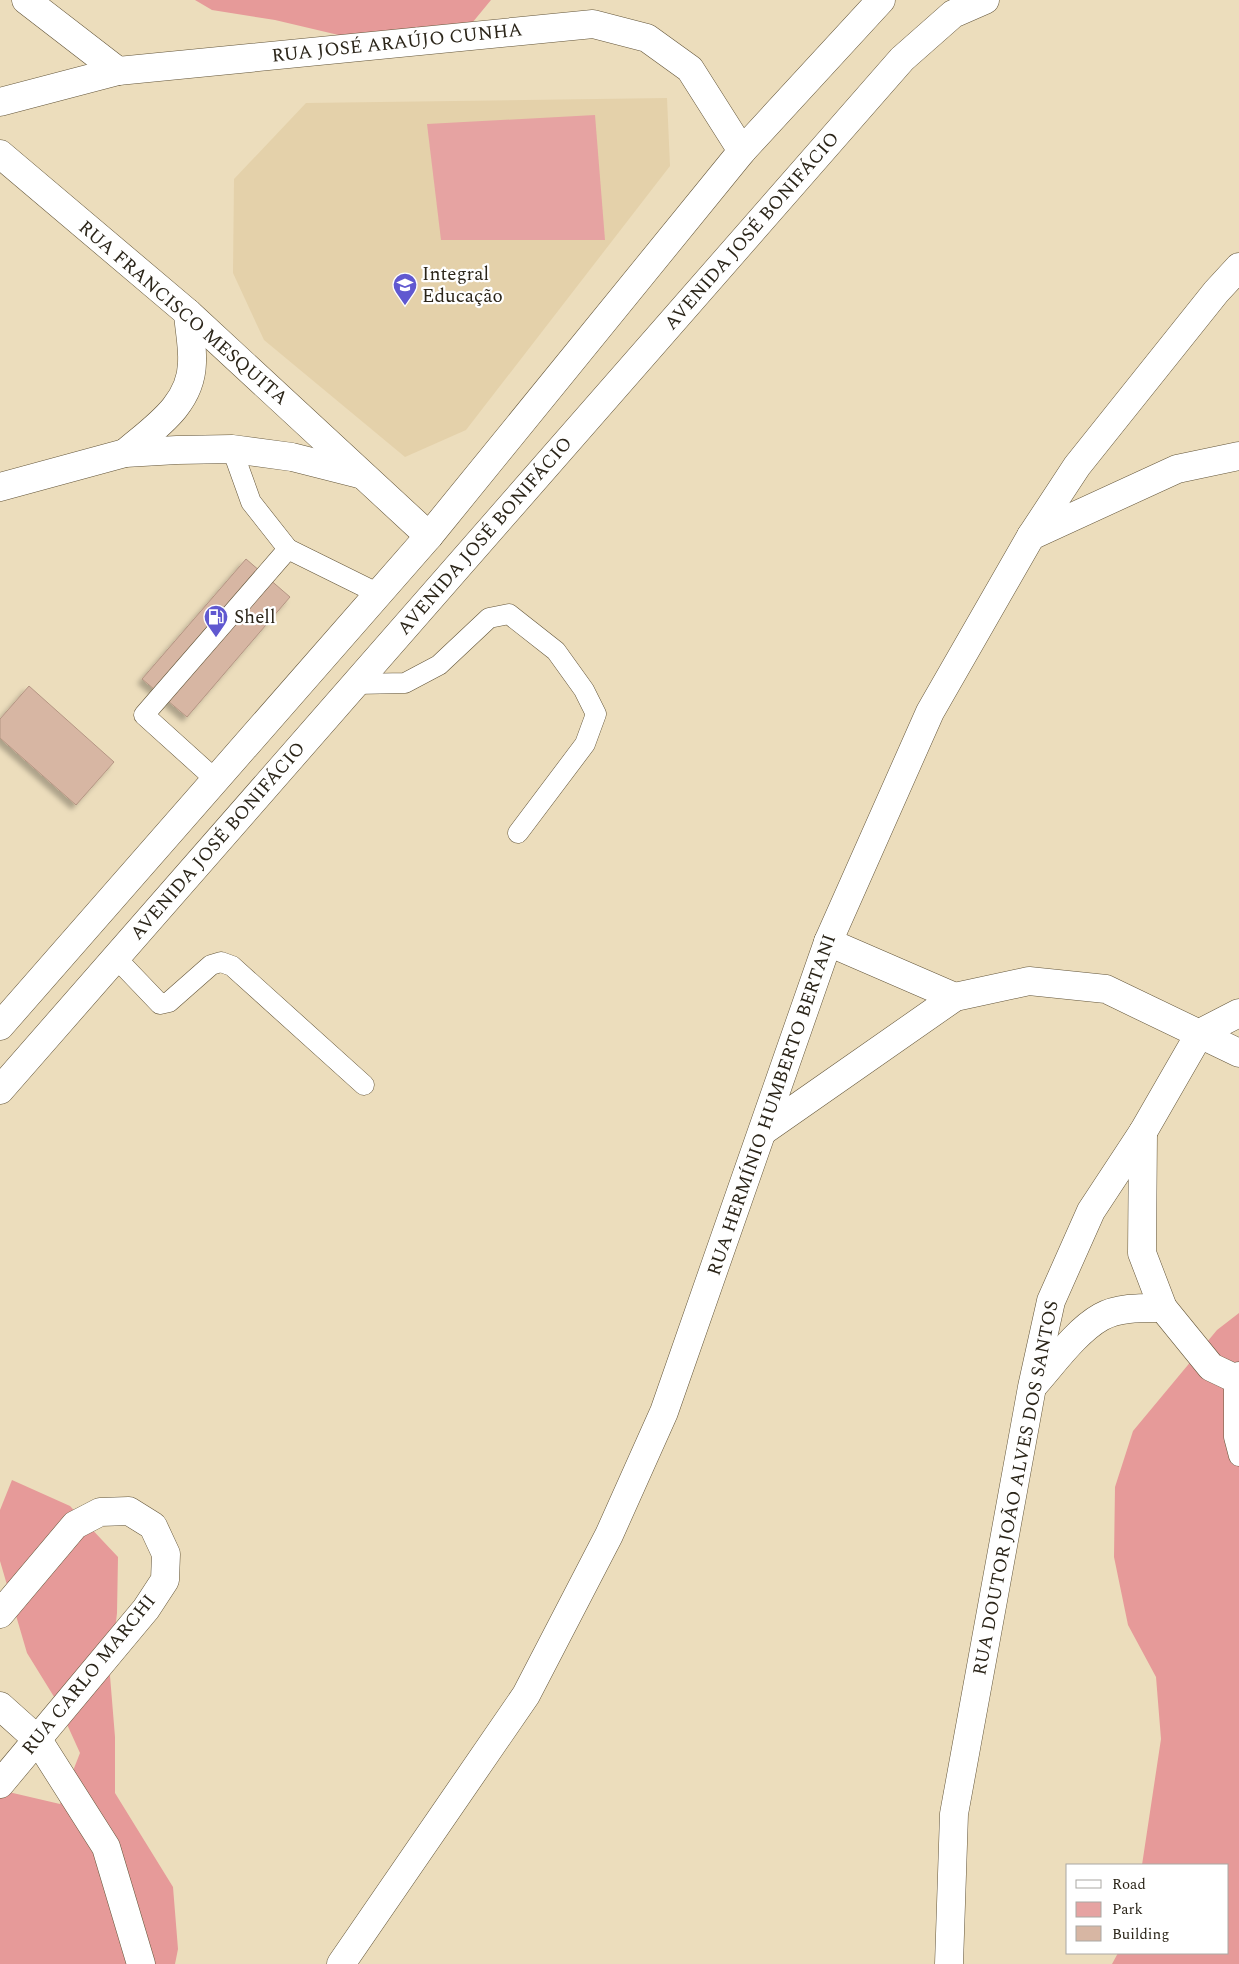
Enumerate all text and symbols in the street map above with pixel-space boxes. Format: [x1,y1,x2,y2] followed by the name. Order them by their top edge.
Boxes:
[270,15,524,71] street label: RUA JOSÉ ARAÚJO CUNHA
[657,125,847,337] street label: AVENIDA JOSÉ BONIFÁCIO
[72,214,294,412] street label: RUA FRANCISCO MESQUITA
[422,260,503,311] place label: Integral Educação
[392,272,418,306] school or university icon: Integral Educação
[390,430,580,642] street label: AVENIDA JOSÉ BONIFÁCIO
[234,603,276,632] place label: Shell
[203,604,229,638] fuel station icon: Shell
[123,735,313,947] street label: AVENIDA JOSÉ BONIFÁCIO
[700,930,844,1280] street label: RUA HERMÍNIO HUMBERTO BERTANI
[965,1298,1067,1678] street label: RUA DOUTOR JOÃO ALVES DOS SANTOS
[15,1588,163,1762] street label: RUA CARLO MARCHI
[1066,1864,1229,1954] legend
[1112,1873,1146,1896] text: Road
[1112,1898,1143,1921] text: Park
[1112,1923,1169,1946] text: Building

